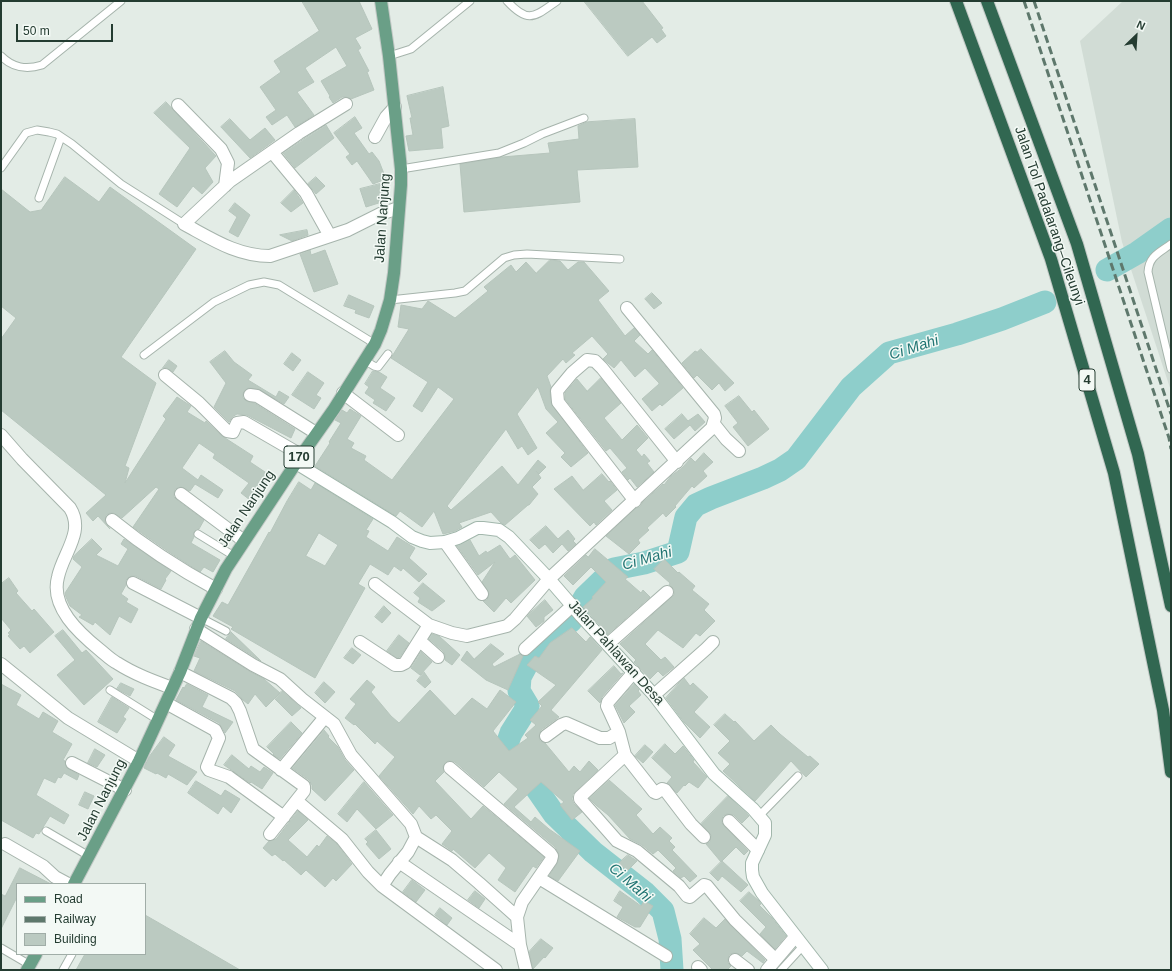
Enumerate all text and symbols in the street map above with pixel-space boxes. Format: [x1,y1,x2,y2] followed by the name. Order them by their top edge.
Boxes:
[18,16,115,42] scale bar
[1116,16,1156,56] north arrow
[1135,18,1147,32] text: N
[23,24,50,38] text: 50 m
[1010,124,1088,308] street label: Jalan Tol Padalarang–Cileunyi
[371,173,395,263] street label: Jalan Nanjung
[887,332,941,364] water label: Ci Mahi
[1079,369,1095,391] road number: 4
[284,446,314,468] road number: 170
[215,467,279,551] street label: Jalan Nanjung
[620,543,674,575] water label: Ci Mahi
[564,597,668,709] street label: Jalan Pahlawan Desa
[74,756,130,844] street label: Jalan Nanjung
[605,860,655,906] water label: Ci Mahi
[16,883,146,955] legend
[54,892,83,906] text: Road
[54,912,96,926] text: Railway
[54,932,97,946] text: Building

